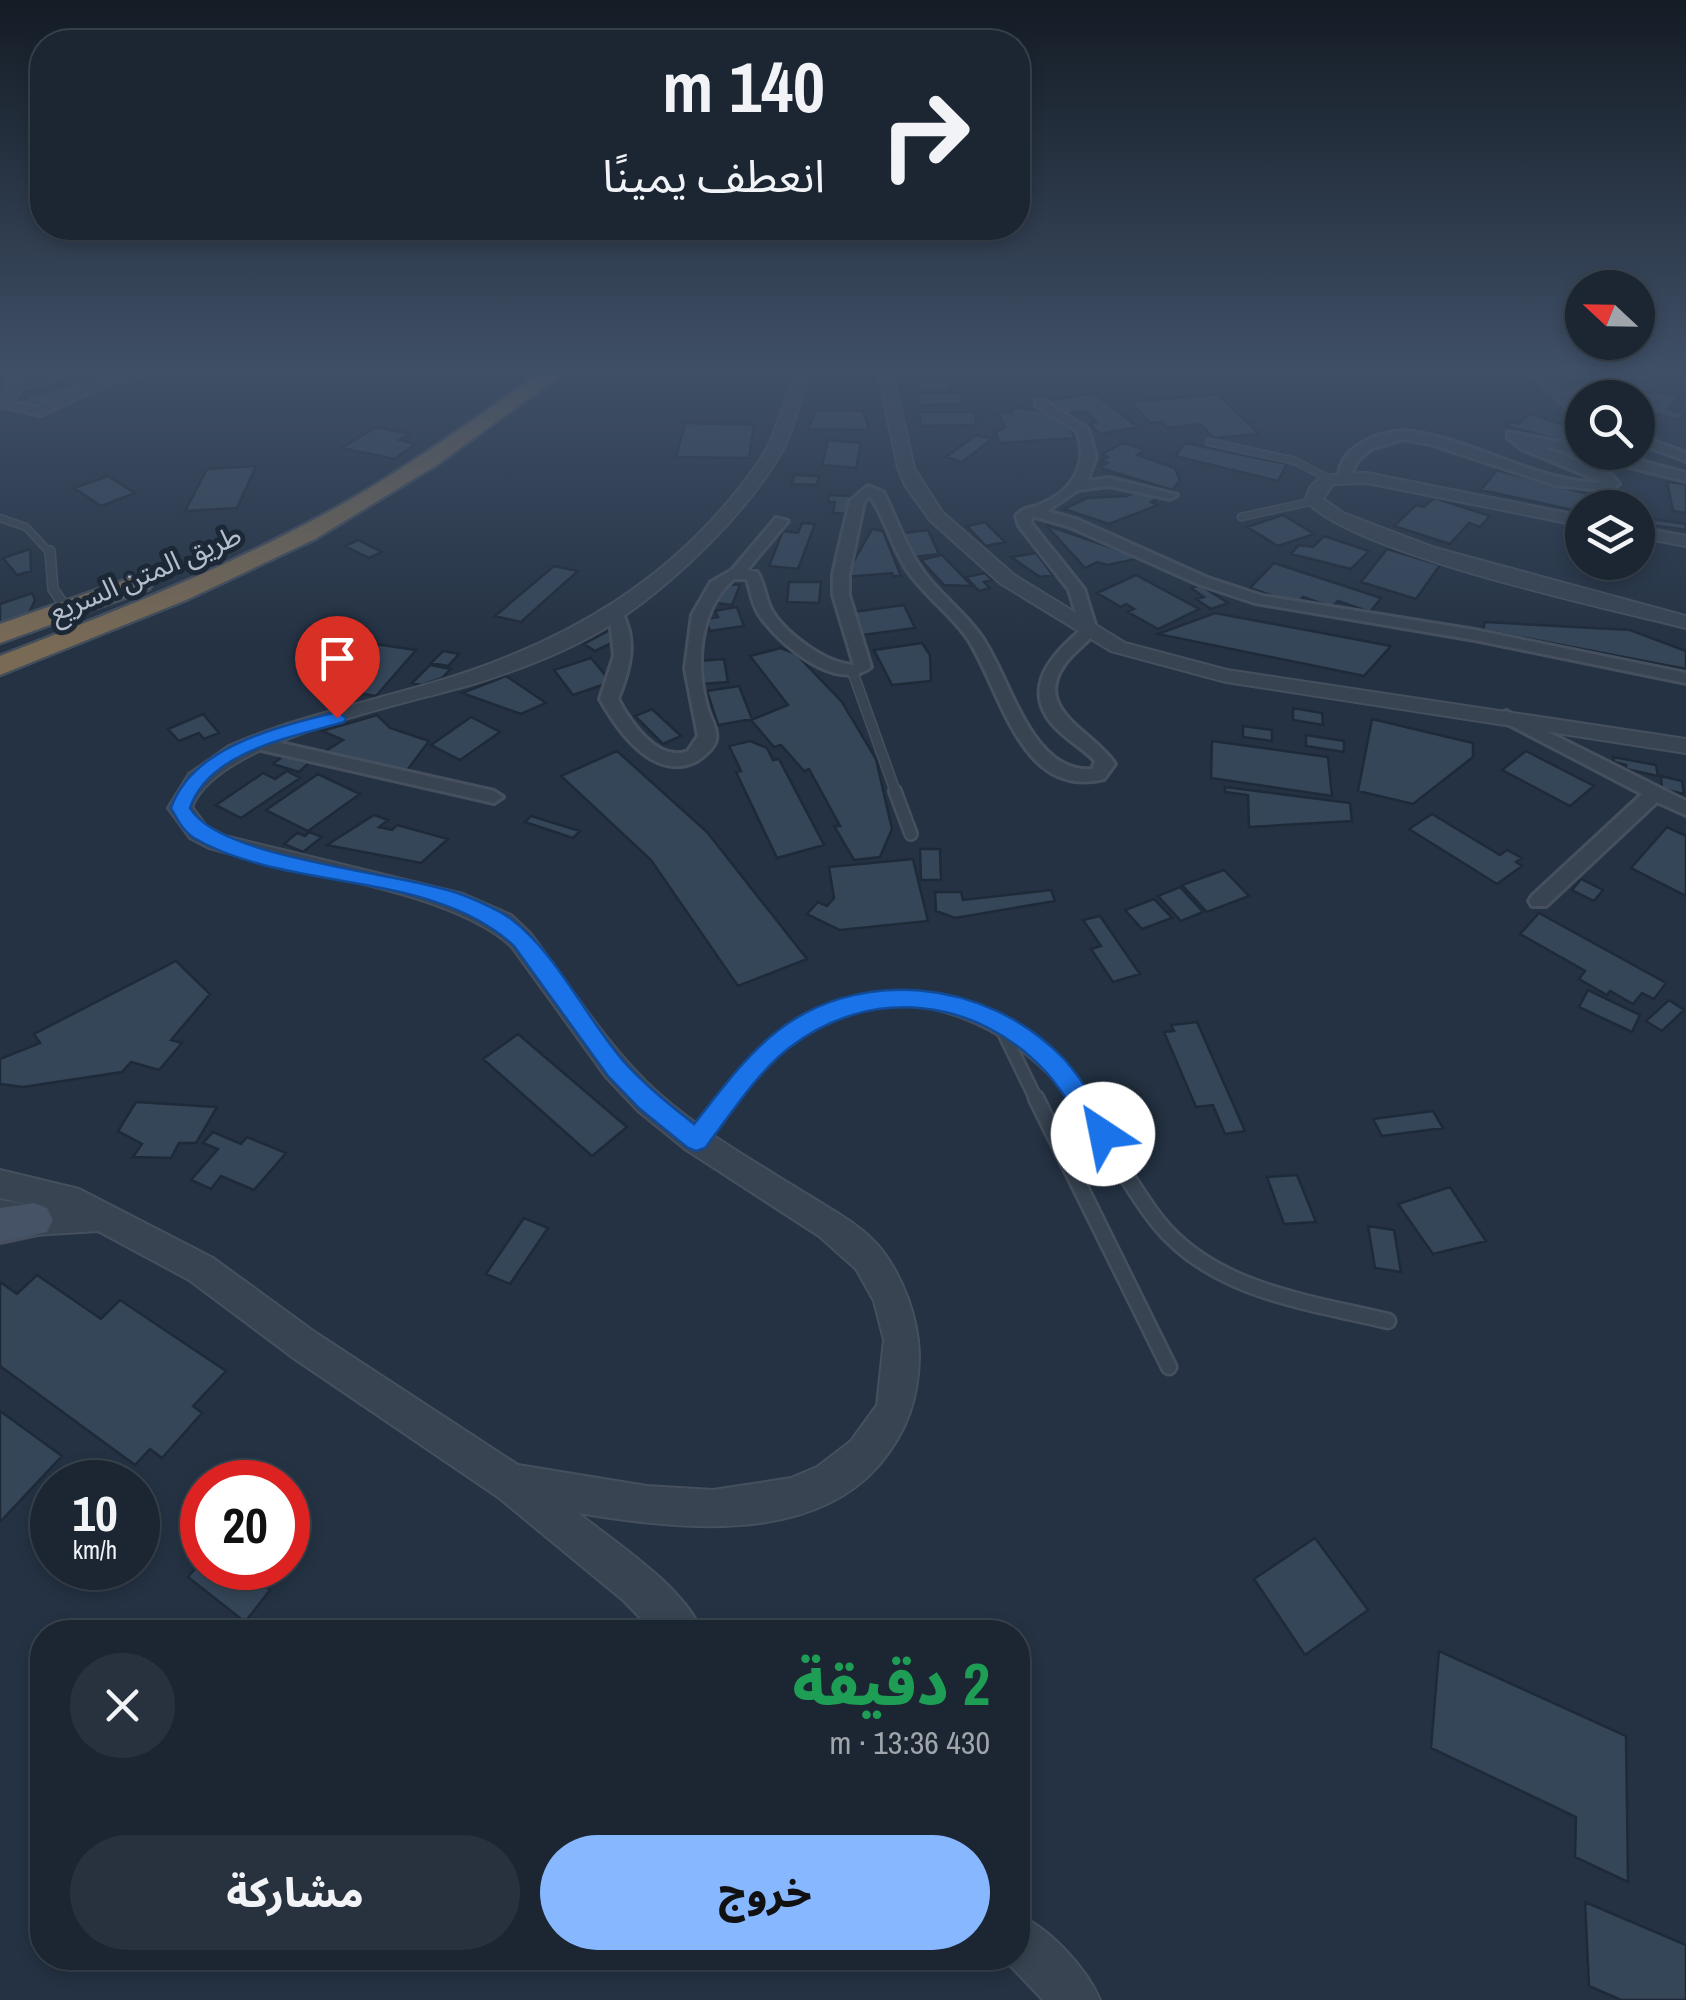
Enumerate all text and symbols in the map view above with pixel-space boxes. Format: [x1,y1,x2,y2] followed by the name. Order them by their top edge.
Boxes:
[662,40,825,134] text: 140 m
[860,70,990,200] icon: right
[602,145,825,206] text: انعطف يمينًا
[1565,270,1655,360] north arrow
[1565,270,1655,580] map controls
[1565,380,1655,470] button: search
[1565,490,1655,580] button: layers
[43,515,248,632] street label: طريق المتن السريع
[295,616,380,719] pin
[310,631,365,686] icon: arrive
[1051,1082,1155,1186] position arrow
[180,1460,310,1590] speed limit sign: 20
[72,1479,118,1547] text: 10
[73,1533,117,1567] text: km/h
[792,1643,990,1724] text: 2 دقيقة
[70,1653,175,1758] button: close
[830,1721,990,1764] text: 430 m · 13:36
[70,1835,520,1950] button: مشاركة
[540,1835,990,1950] button: خروج

